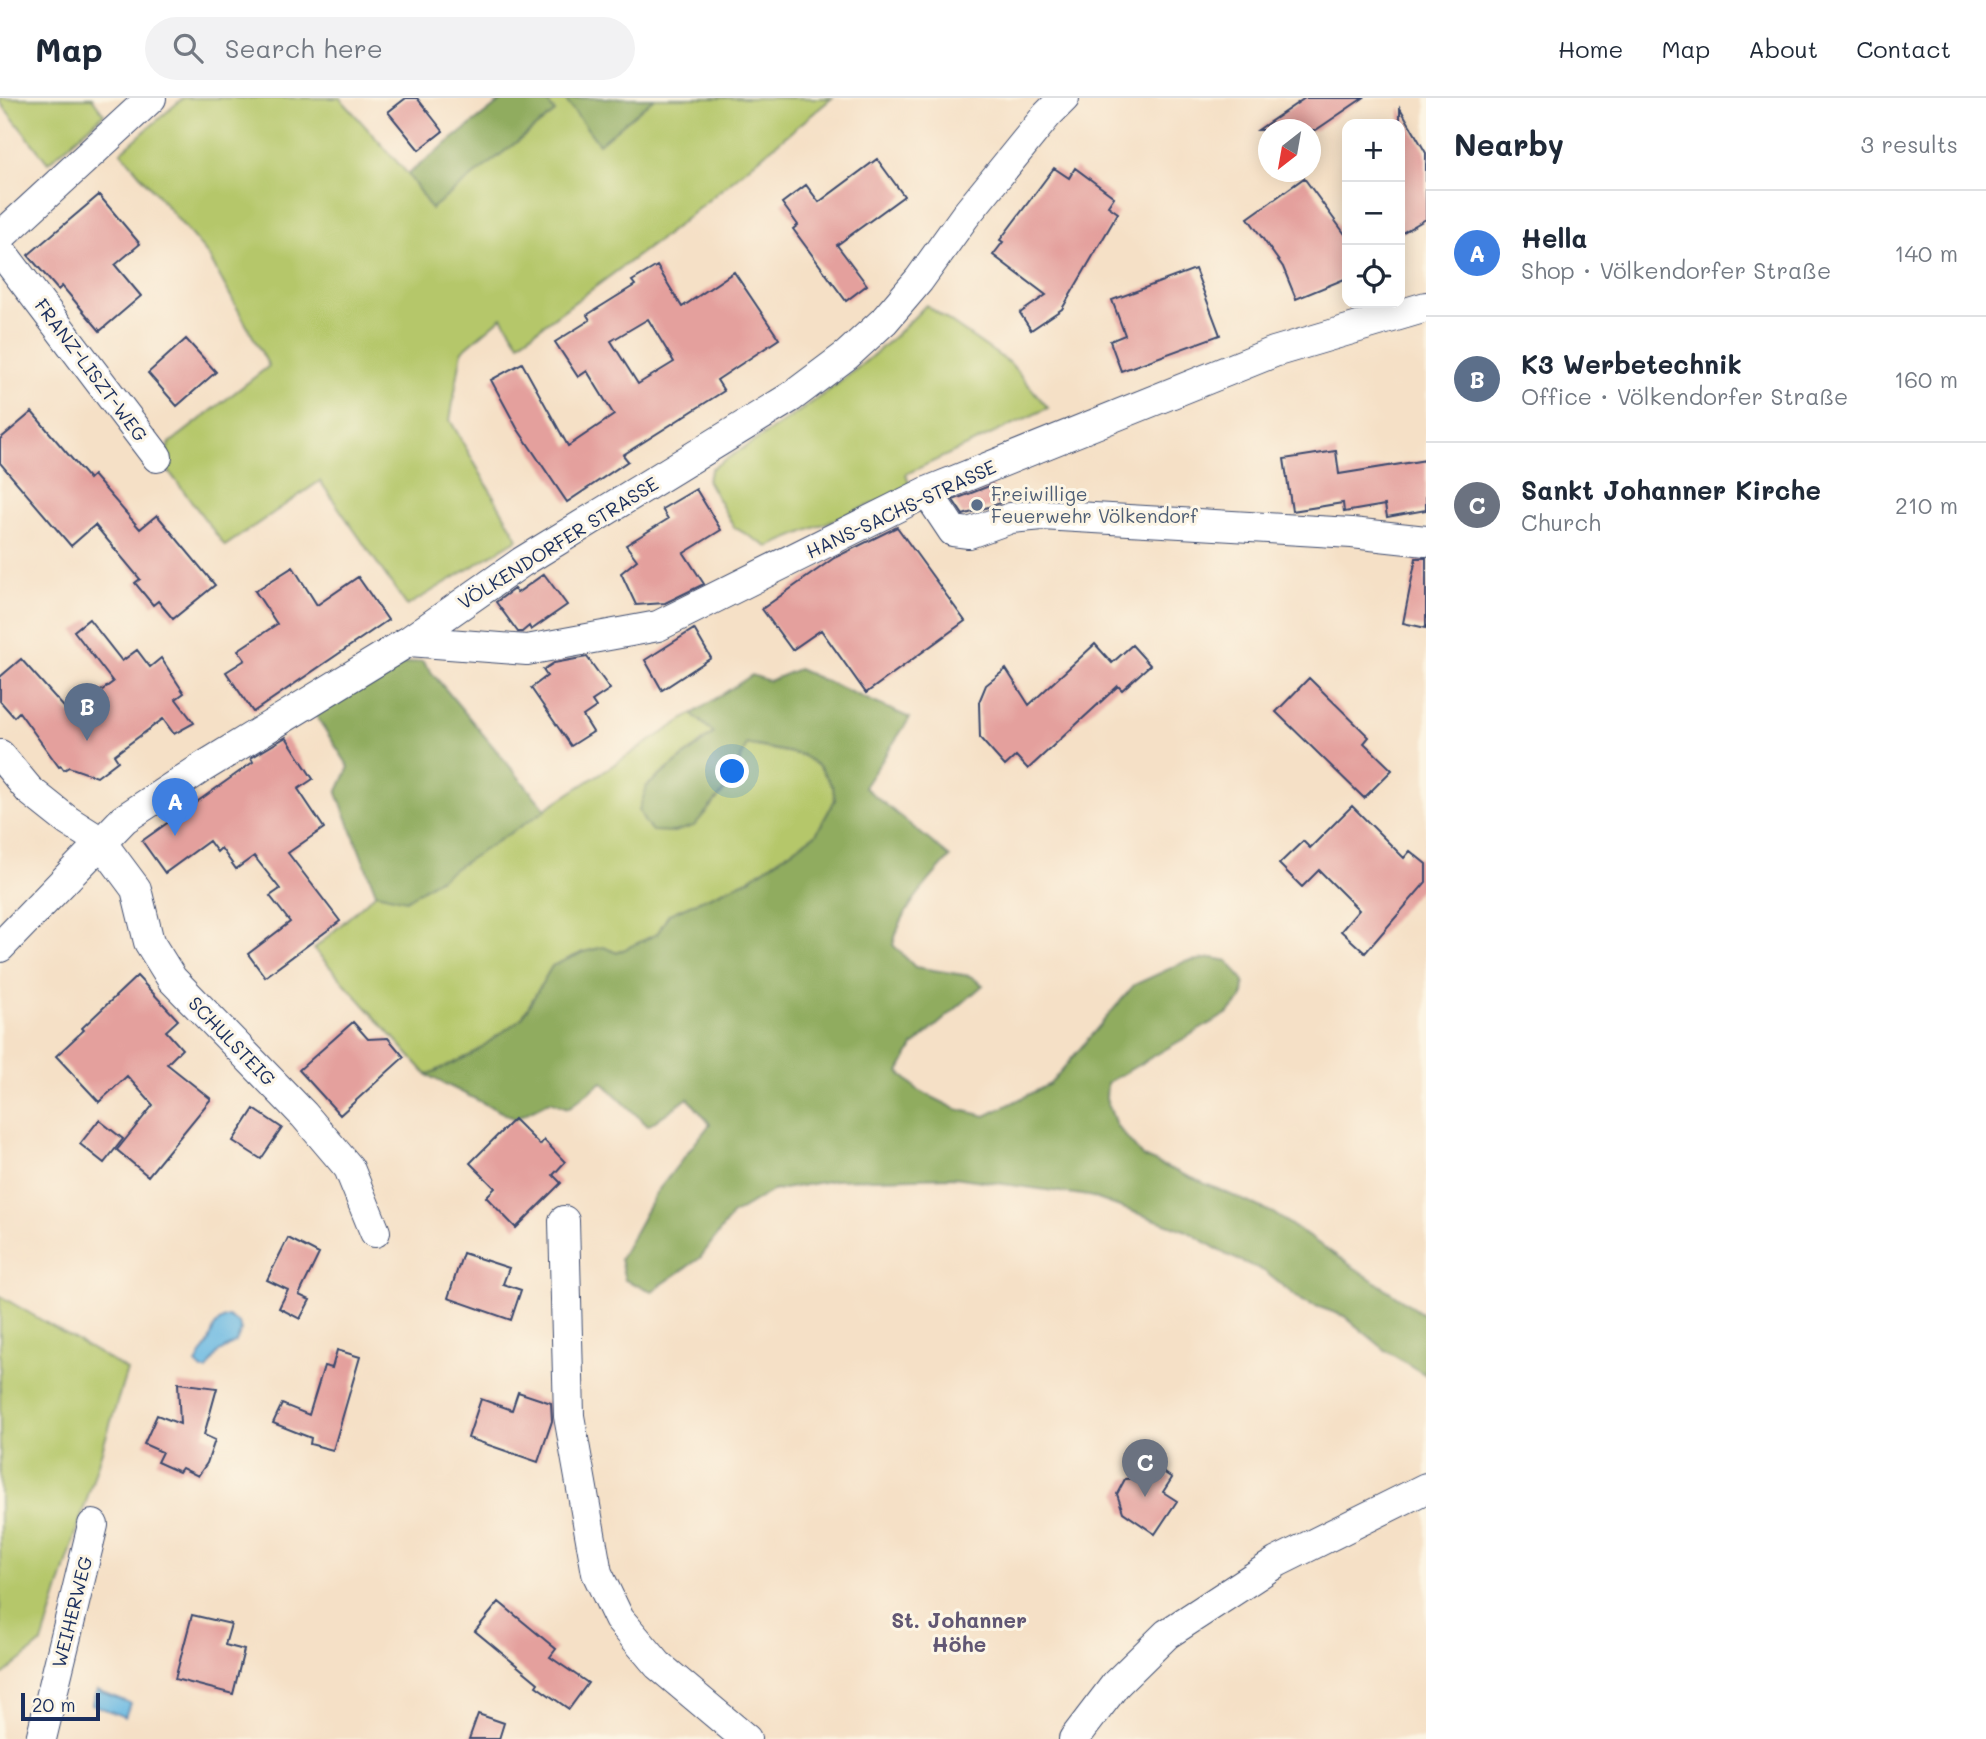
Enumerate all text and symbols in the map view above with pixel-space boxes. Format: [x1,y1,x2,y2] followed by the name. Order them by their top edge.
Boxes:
[145,17,635,80] search box
[35,27,103,70] text: Map
[169,29,207,67] icon: search
[225,31,383,65] text: Search here
[1558,33,1623,64] text: Home
[1661,33,1710,64] text: Map
[1748,33,1818,64] text: About
[1856,33,1951,64] text: Contact
[1258,119,1321,182] north arrow
[1342,119,1405,308] map controls
[1342,119,1405,182] button: +
[1454,124,1564,164] text: Nearby
[1861,129,1958,159] text: 3 results
[1342,182,1405,245] button: −
[1521,221,1587,255] text: Hella
[1469,238,1485,268] text: A
[1894,238,1958,268] text: 140 m
[1342,245,1405,308] button: locate
[1521,255,1831,285] text: Shop · Völkendorfer Straße
[29,293,153,446] street label: FRANZ-LISZT-WEG
[1521,347,1742,381] text: K3 Werbetechnik
[1469,364,1485,394] text: B
[1894,364,1958,394] text: 160 m
[1521,381,1848,411] text: Office · Völkendorfer Straße
[802,453,1000,564] street label: HANS-SACHS-STRASSE
[453,471,663,615] street label: VÖLKENDORFER STRASSE
[1521,473,1821,507] text: Sankt Johanner Kirche
[991,481,1198,528] place label: Freiwillige Feuerwehr Völkendorf
[1468,490,1486,520] text: C
[1895,490,1958,520] text: 210 m
[969,497,985,513] marker: Freiwillige Feuerwehr Völkendorf
[1521,507,1601,537] text: Church
[64,683,110,741] pin: B
[715,754,749,788] your location
[152,778,198,836] pin: A
[183,991,281,1091] street label: SCHULSTEIG
[1122,1439,1168,1497] pin: C
[46,1553,97,1670] street label: WEIHERWEG
[891,1606,1027,1657] district label: St. Johanner Höhe
[21,1690,100,1722] scale bar
[32,1692,76,1717] text: 20 m

